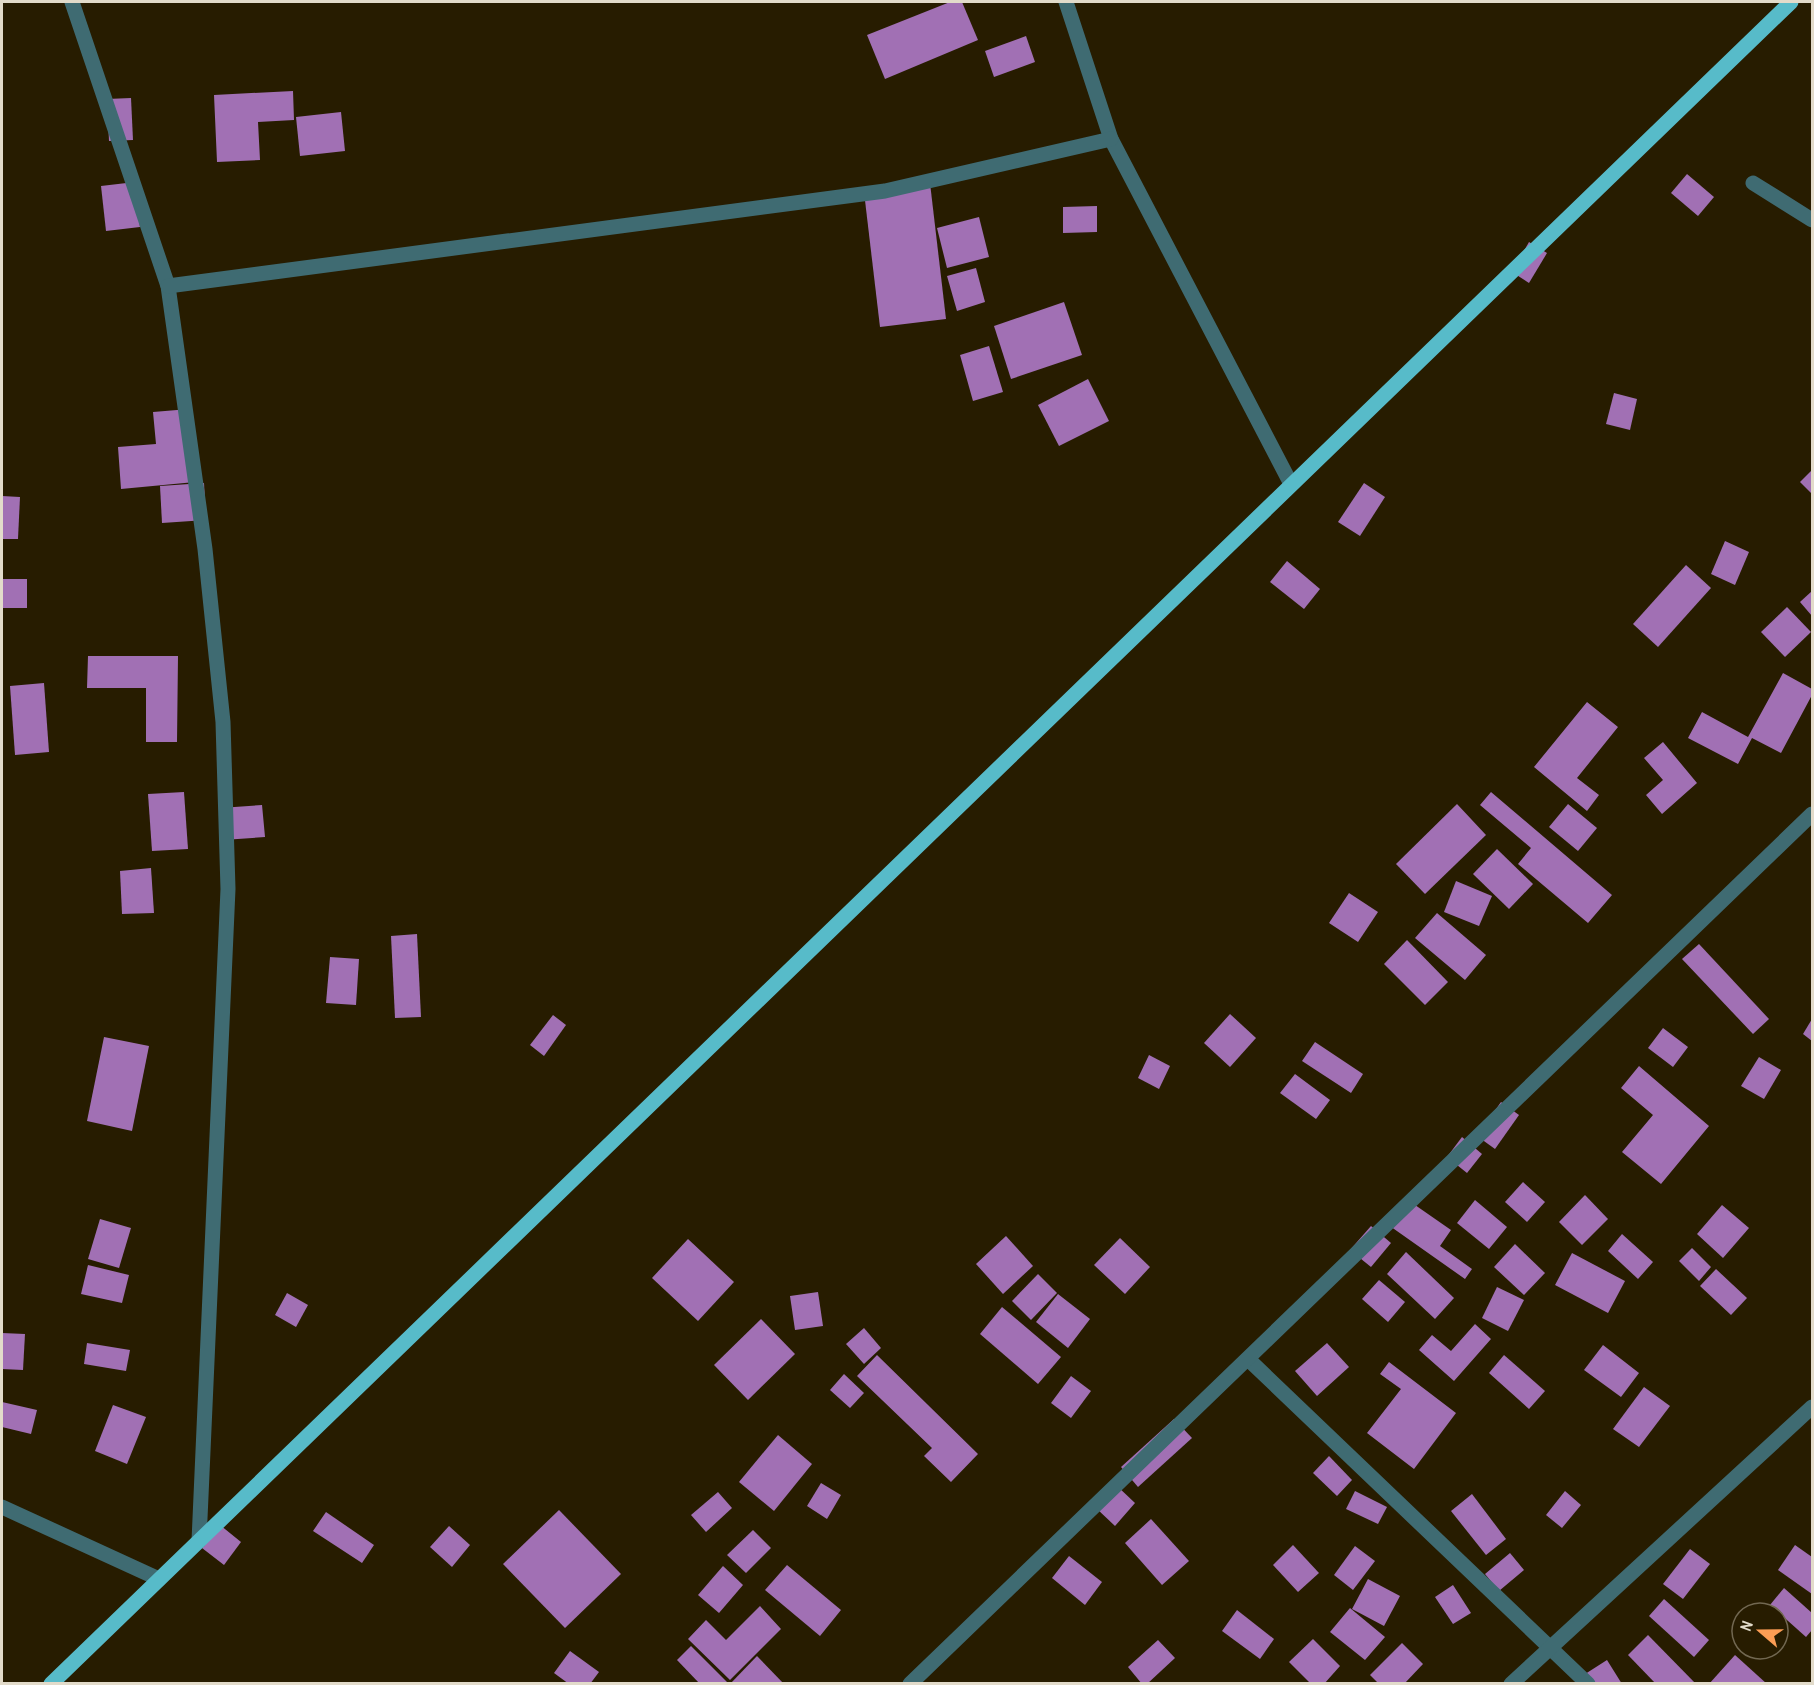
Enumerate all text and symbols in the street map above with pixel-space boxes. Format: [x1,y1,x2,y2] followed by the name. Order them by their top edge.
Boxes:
[1730,1601,1790,1661] north arrow
[1734,1618,1758,1634] text: N

